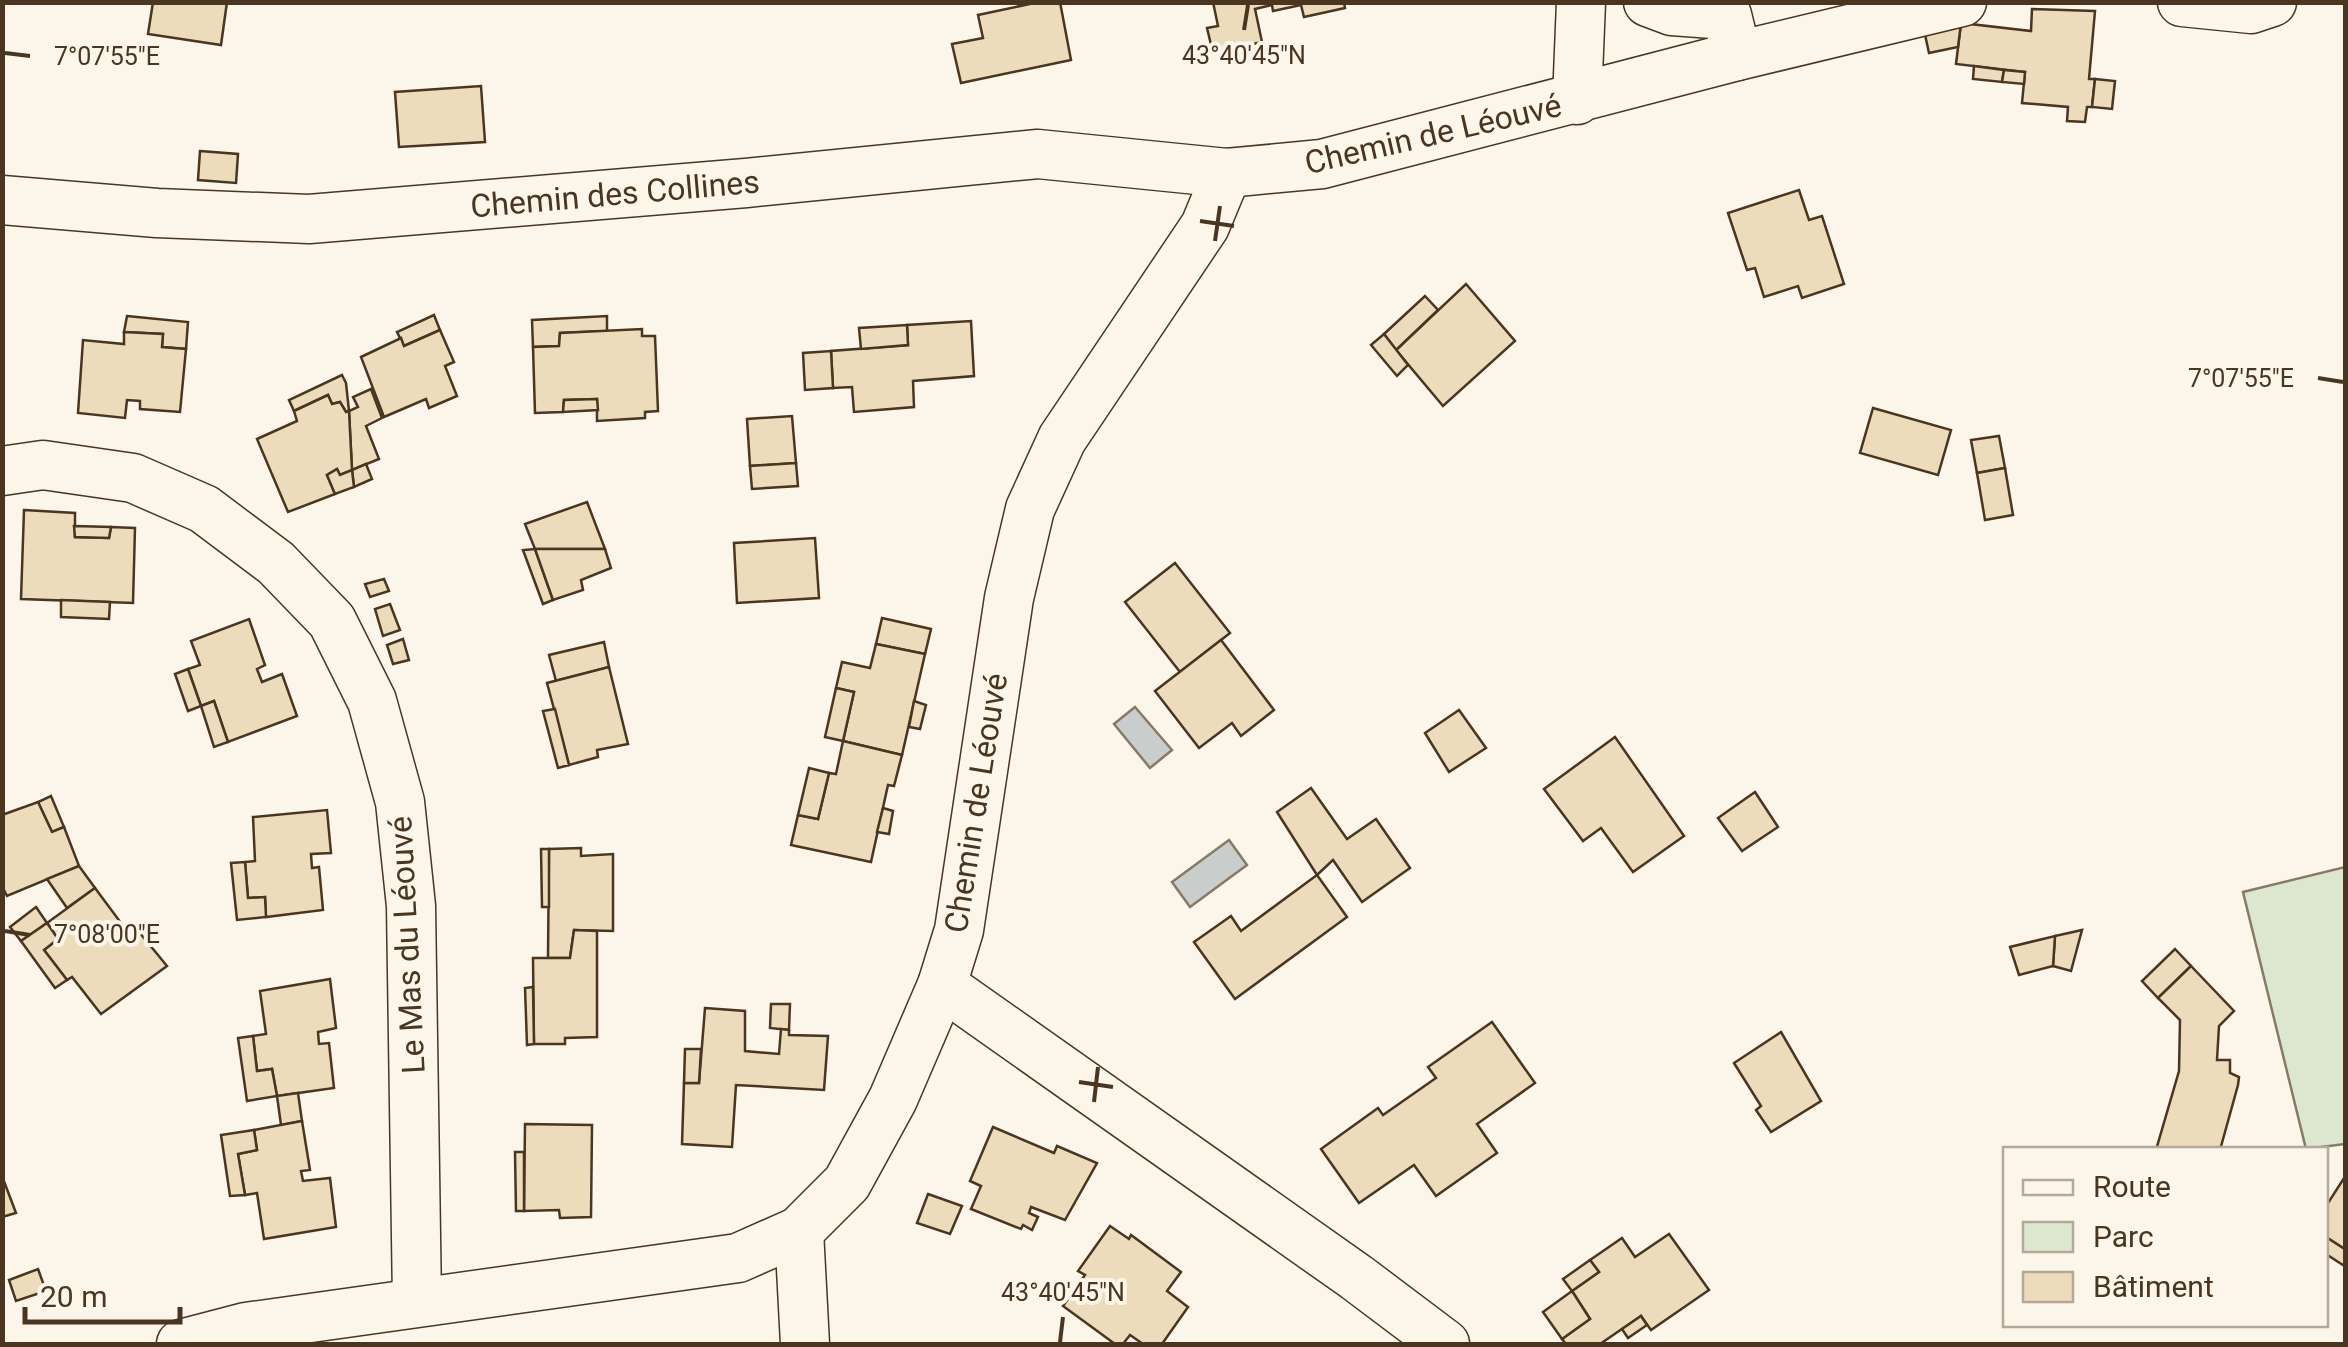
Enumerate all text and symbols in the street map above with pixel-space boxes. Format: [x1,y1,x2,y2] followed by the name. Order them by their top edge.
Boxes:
[1182,41,1306,70] text: 43°40'45"N
[54,42,160,71] text: 7°07'55"E
[1301,86,1565,182] street label: Chemin de Léouvé
[469,162,761,226] street label: Chemin des Collines
[2188,364,2294,393] text: 7°07'55"E
[937,671,1015,935] street label: Chemin de Léouvé
[381,815,433,1075] street label: Le Mas du Léouvé
[54,920,160,949] text: 7°08'00"E
[2003,1147,2328,1327] legend
[2093,1169,2171,1204] text: Route
[2093,1219,2154,1254] text: Parc
[25,1262,180,1324] scale bar
[2093,1269,2214,1304] text: Bâtiment
[1001,1278,1125,1307] text: 43°40'45"N
[40,1279,107,1314] text: 20 m

